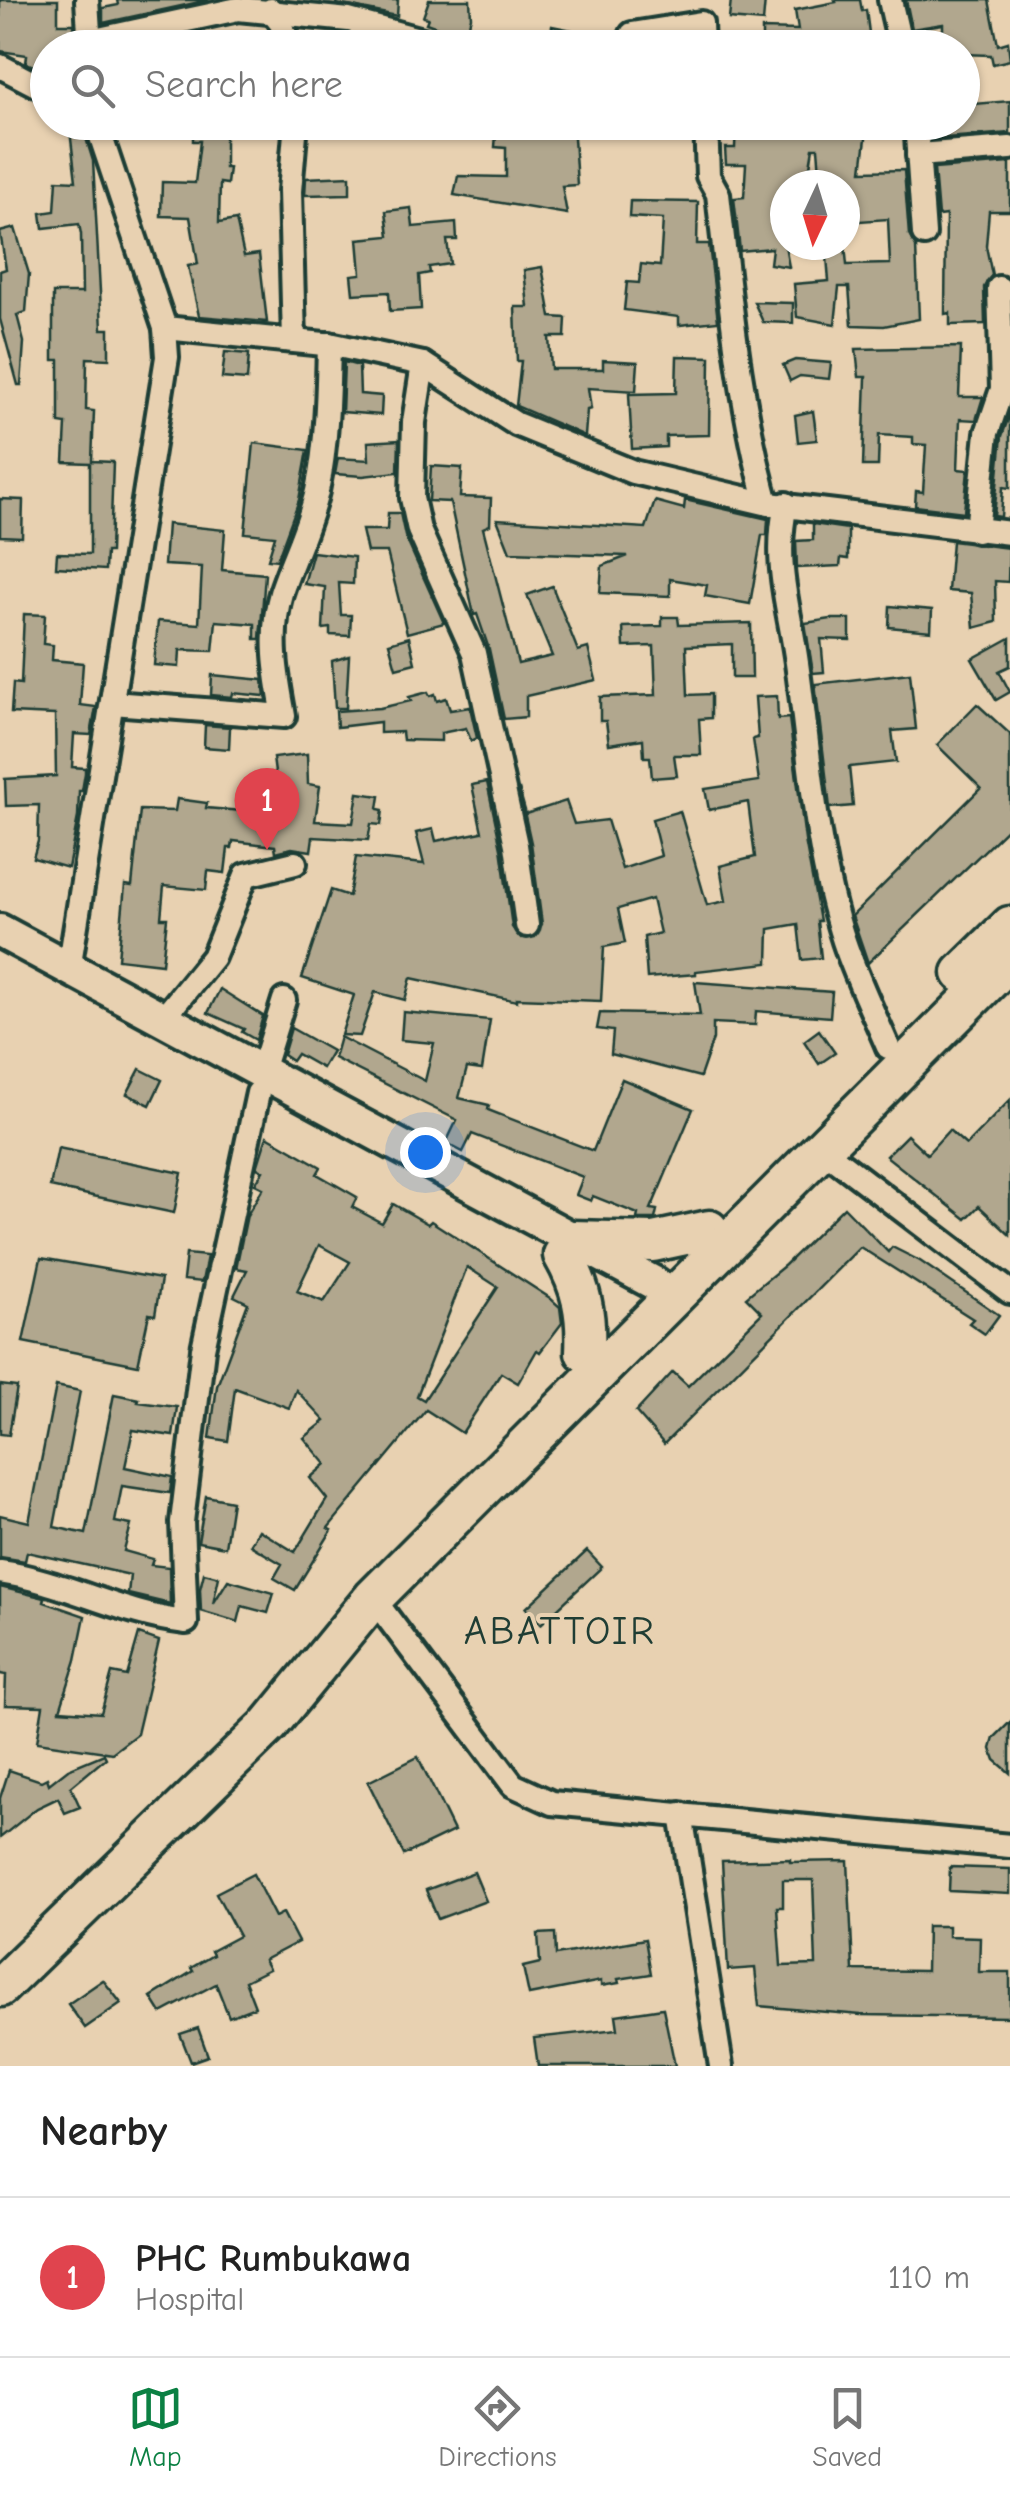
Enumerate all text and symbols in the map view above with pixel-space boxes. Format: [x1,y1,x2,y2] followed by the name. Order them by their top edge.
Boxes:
[30,30,980,140] search box
[65,58,120,113] icon: search
[145,63,343,107] text: Search here
[770,170,860,260] north arrow
[234,768,300,850] pin: 1
[400,1127,451,1178] your location
[464,1608,656,1654] district label: ABATTOIR
[40,2107,167,2156] text: Nearby
[135,2237,411,2281] text: PHC Rumbukawa
[66,2259,79,2296] text: 1
[888,2259,970,2296] text: 110 m
[135,2281,244,2318] text: Hospital
[128,2381,183,2473] tab: Map
[438,2381,557,2473] tab: Directions
[812,2381,882,2473] tab: Saved

